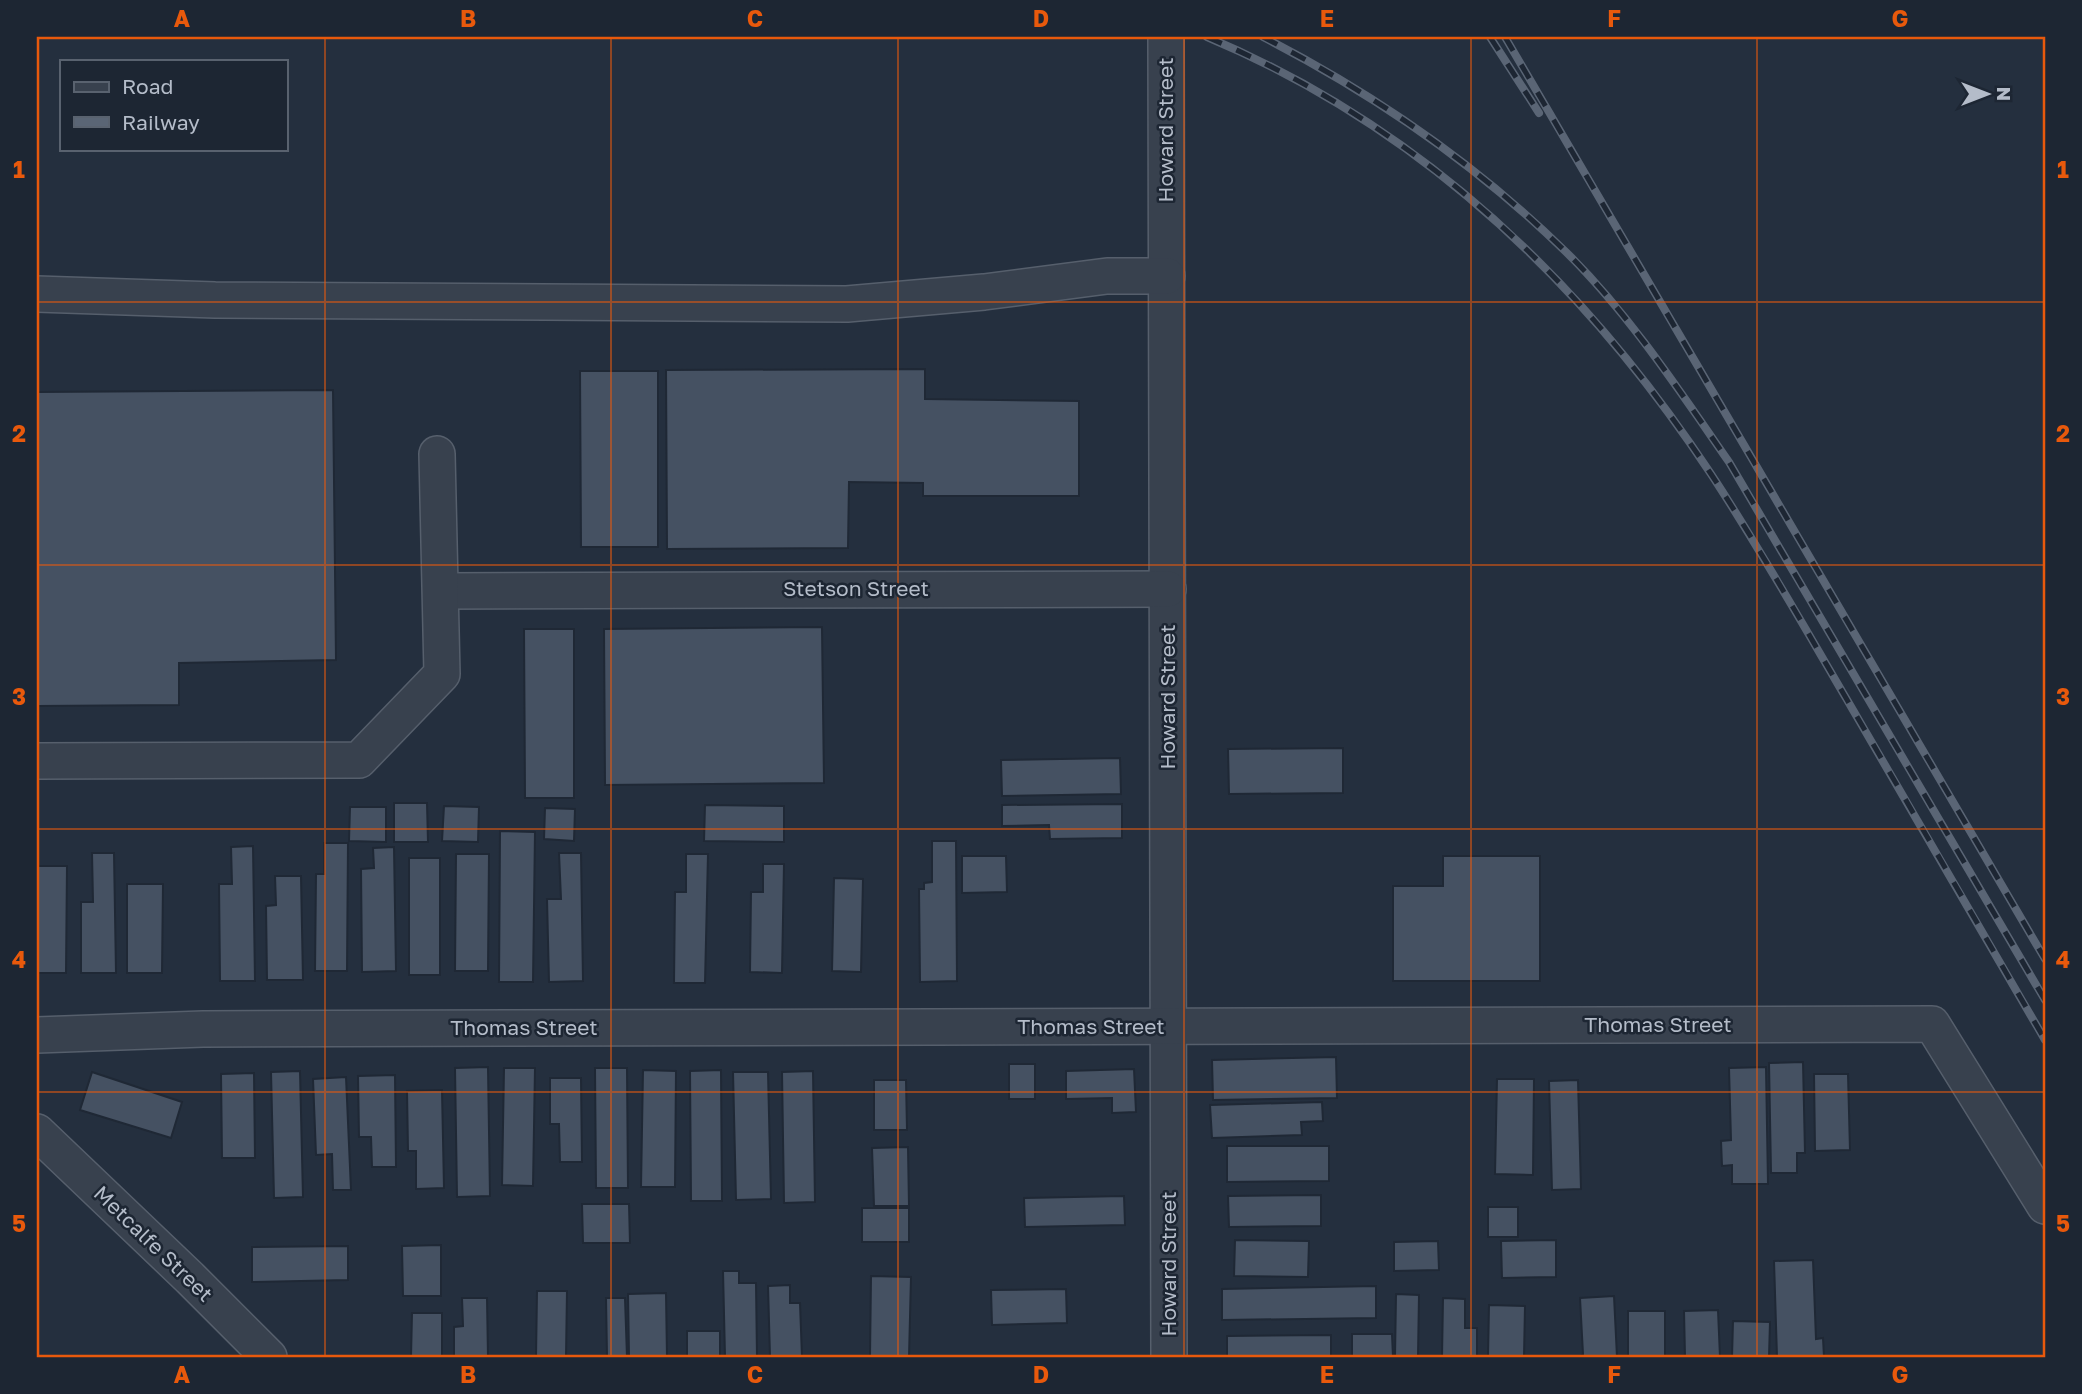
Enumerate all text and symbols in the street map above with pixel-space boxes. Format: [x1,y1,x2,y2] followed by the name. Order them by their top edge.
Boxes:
[174,4,191,32] text: A
[460,4,476,32] text: B
[747,4,763,32] text: C
[1033,4,1049,32] text: D
[1320,4,1334,32] text: E
[1607,4,1621,32] text: F
[1892,4,1908,32] text: G
[1152,57,1178,203] street label: Howard Street
[60,60,287,150] legend
[1952,60,2022,130] north arrow
[122,73,173,99] text: Road
[1993,87,2016,101] text: N
[122,109,200,135] text: Railway
[13,155,25,183] text: 1
[2057,155,2069,183] text: 1
[12,419,26,447] text: 2
[2056,419,2070,447] text: 2
[783,575,929,601] street label: Stetson Street
[1154,624,1180,770] street label: Howard Street
[12,682,26,710] text: 3
[2056,682,2070,710] text: 3
[12,945,26,973] text: 4
[2056,945,2070,973] text: 4
[1584,1011,1732,1037] street label: Thomas Street
[1017,1013,1165,1039] street label: Thomas Street
[450,1014,598,1040] street label: Thomas Street
[89,1180,219,1307] street label: Metcalfe Street
[1155,1191,1181,1337] street label: Howard Street
[12,1209,26,1237] text: 5
[2056,1209,2070,1237] text: 5
[174,1360,191,1388] text: A
[460,1360,476,1388] text: B
[747,1360,763,1388] text: C
[1033,1360,1049,1388] text: D
[1320,1360,1334,1388] text: E
[1607,1360,1621,1388] text: F
[1892,1360,1908,1388] text: G

